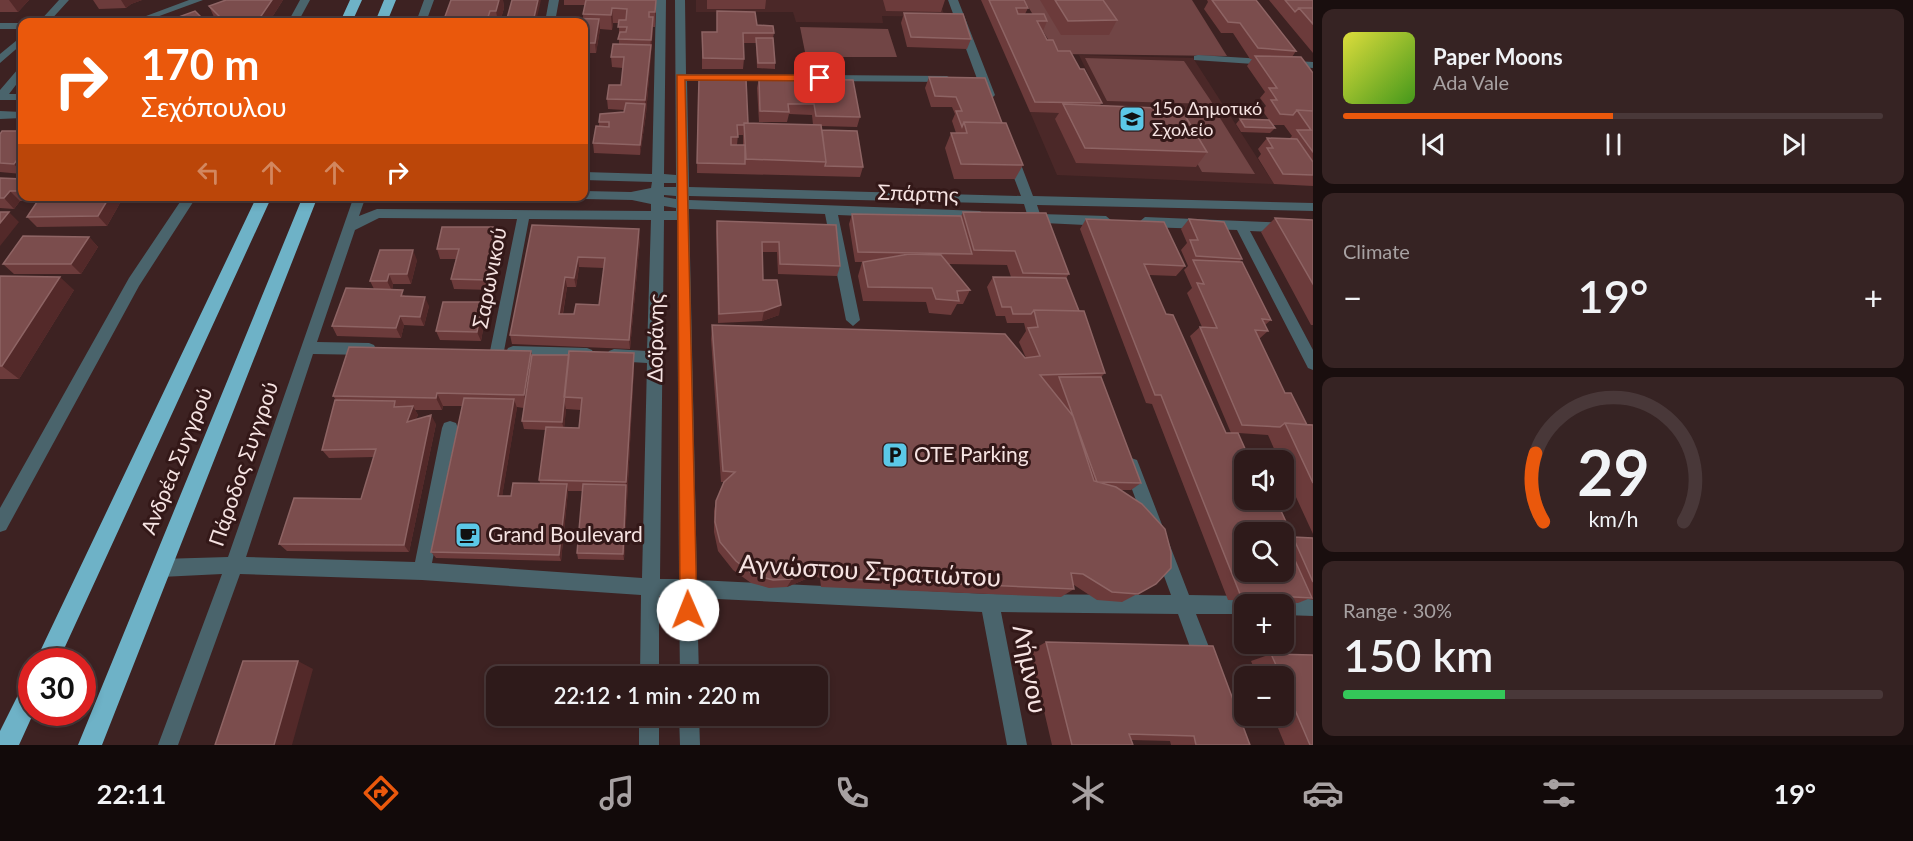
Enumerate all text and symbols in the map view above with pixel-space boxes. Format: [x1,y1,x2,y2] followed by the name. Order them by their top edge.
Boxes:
[141,39,259,89] text: 170 m
[42,42,120,120] icon: right
[1433,43,1563,70] text: Paper Moons
[794,52,845,103] pin
[803,61,836,94] icon: arrive
[1433,70,1509,94] text: Ada Vale
[141,90,287,123] text: Σεχόπουλου
[1152,97,1262,140] place label: 15ο Δημοτικό Σχολείο
[1117,104,1147,134] school or university icon: 15ο Δημοτικό Σχολείο
[1417,128,1450,161] icon: previous
[1597,128,1630,161] icon: pause
[1777,128,1810,161] icon: next
[192,156,225,189] icon: left
[255,156,288,189] icon: ahead
[318,156,351,189] icon: ahead
[381,156,414,189] icon: right
[877,179,959,206] street label: Σπάρτης
[466,225,511,330] street label: Σαρωνικού
[1343,239,1410,263] text: Climate
[1578,269,1648,323] text: 19°
[1343,277,1362,317] text: −
[1864,277,1883,317] text: +
[641,293,668,382] street label: Δοϊράνης
[203,378,282,549] street label: Πάροδος Συγγρού
[135,383,216,538] street label: Ανδρέα Συγγρού
[1577,434,1649,509] text: 29
[880,440,910,470] parking icon: OTE Parking
[914,441,1029,466] place label: OTE Parking
[1234,450,1294,726] map controls
[1234,450,1294,510] button: sound
[1588,506,1638,532] text: km/h
[453,520,483,550] cafe icon: Grand Boulevard
[488,521,643,546] place label: Grand Boulevard
[1234,522,1294,582] button: search
[738,547,1002,593] street label: Αγνώστου Στρατιώτου
[656,578,720,642] position arrow
[1234,594,1294,654] button: +
[1343,598,1452,622] text: Range · 30%
[1007,622,1055,716] street label: Λήμνου
[1343,628,1493,682] text: 150 km
[18,648,96,726] speed limit sign: 30
[1234,666,1294,726] button: −
[554,682,760,709] text: 22:12 · 1 min · 220 m
[360,772,402,814] icon: directions
[596,772,638,814] icon: music
[831,772,873,814] icon: phone
[1067,772,1109,814] icon: climate
[1302,772,1344,814] icon: car
[1538,772,1580,814] icon: filters
[97,777,166,810] text: 22:11
[1774,777,1816,810] text: 19°

